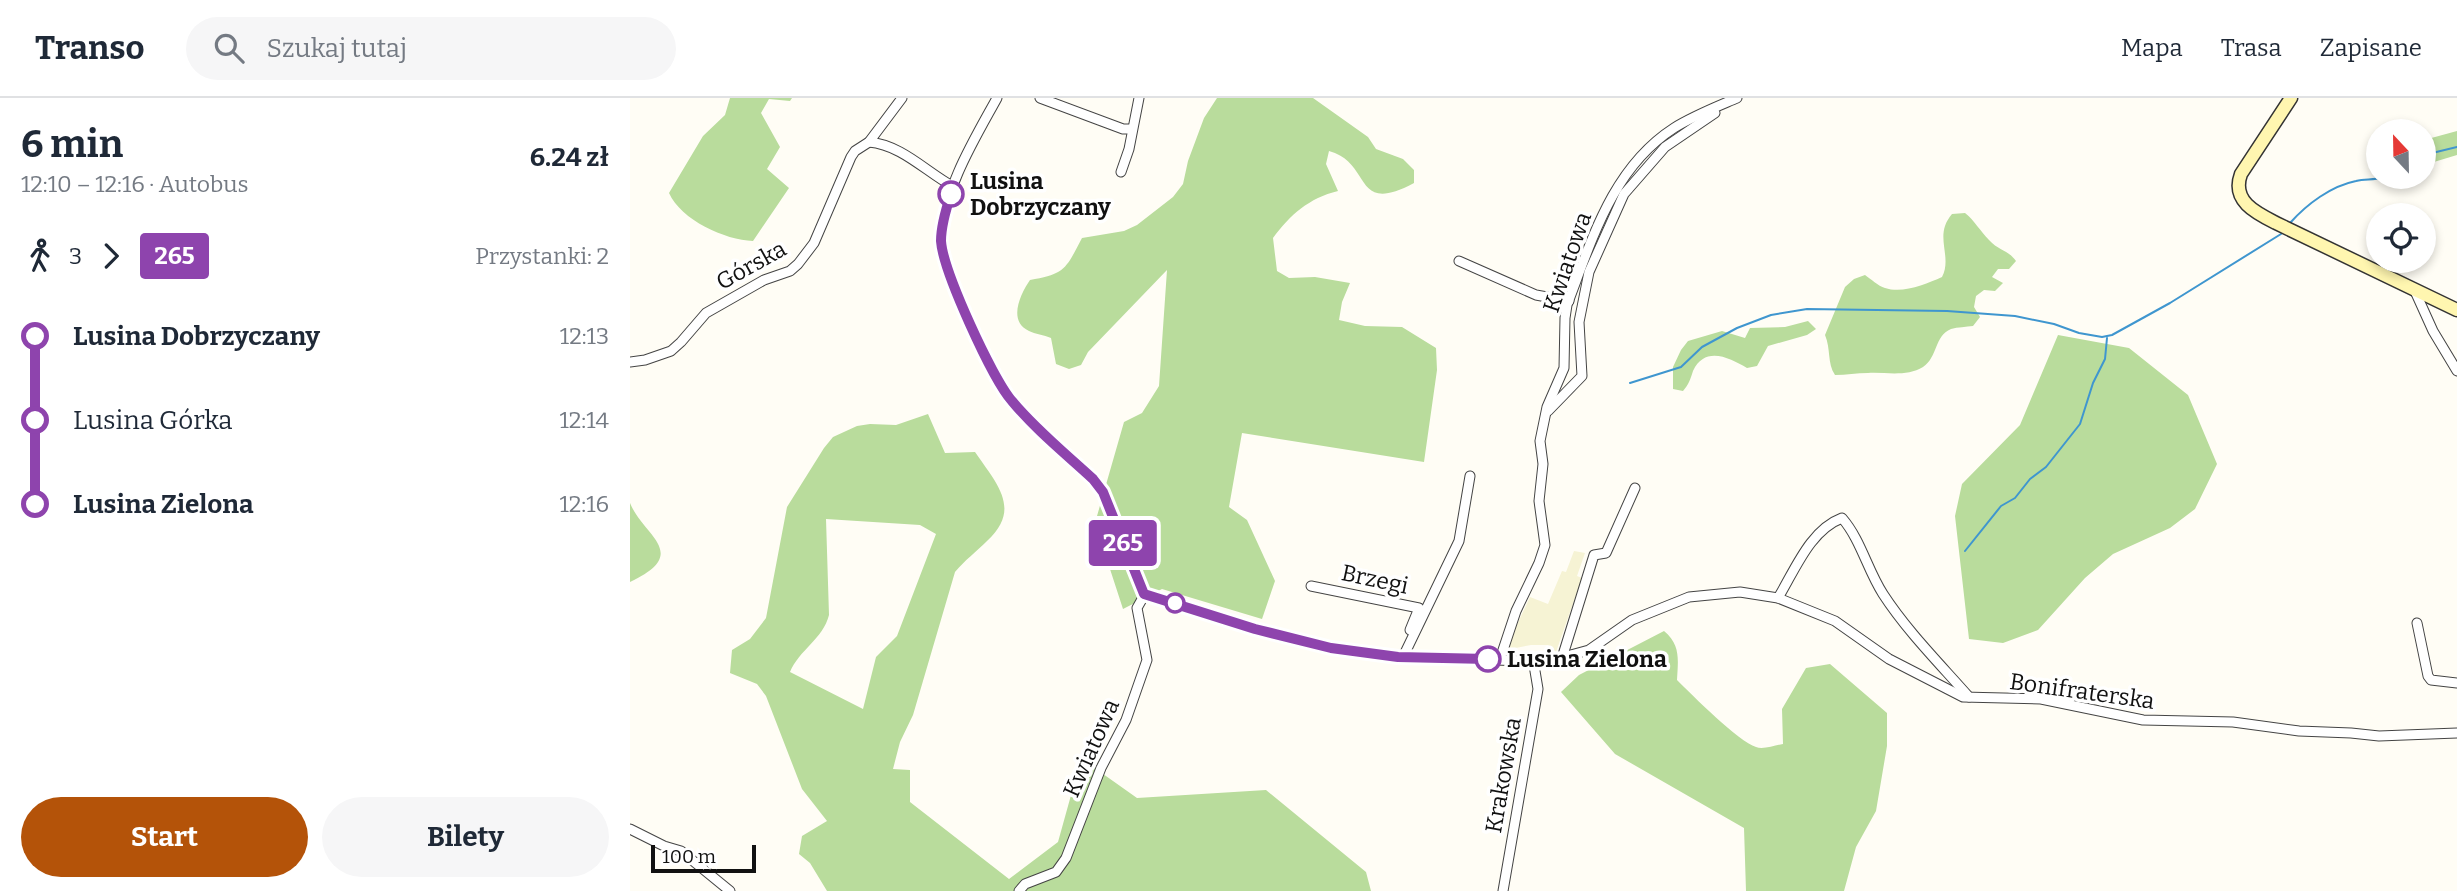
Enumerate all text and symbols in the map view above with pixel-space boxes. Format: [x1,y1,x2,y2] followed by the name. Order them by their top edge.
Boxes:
[186,17,676,80] search box
[35,28,144,68] text: Transo
[210,29,248,67] icon: search
[266,33,407,64] text: Szukaj tutaj
[2121,34,2183,62] text: Mapa
[2221,34,2282,62] text: Trasa
[2320,34,2422,62] text: Zapisane
[2366,119,2436,189] north arrow
[2366,119,2436,273] map controls
[21,121,123,167] text: 6 min
[530,142,609,173] text: 6.24 zł
[970,167,1111,221] place label: Lusina Dobrzyczany
[21,170,249,198] text: 12:10 – 12:16 · Autobus
[938,181,964,207] marker: Lusina Dobrzyczany
[2366,203,2436,273] button: locate
[1537,208,1597,316] street label: Kwiatowa
[711,234,791,296] street label: Górska
[21,237,59,275] icon: walk
[92,237,130,275] icon: forward
[69,242,82,270] text: 3
[154,242,195,270] text: 265
[475,242,609,270] text: Przystanki: 2
[73,321,320,352] text: Lusina Dobrzyczany
[560,322,609,350] text: 12:13
[73,405,232,436] text: Lusina Górka
[560,406,609,434] text: 12:14
[73,489,254,520] text: Lusina Zielona
[559,490,609,518] text: 12:16
[1083,520,1163,566] line badge: 265
[1103,529,1143,557] text: 265
[1339,558,1411,600] street label: Brzegi
[1165,593,1185,613] unlabelled marker
[1507,645,1667,673] place label: Lusina Zielona
[1475,646,1501,672] marker: Lusina Zielona
[2008,667,2157,715] street label: Bonifraterska
[1057,694,1125,801] street label: Kwiatowa
[1479,715,1527,835] street label: Krakowska
[21,797,308,877] button: Start
[322,797,609,877] button: Bilety
[651,842,756,874] scale bar
[662,845,716,868] text: 100 m

